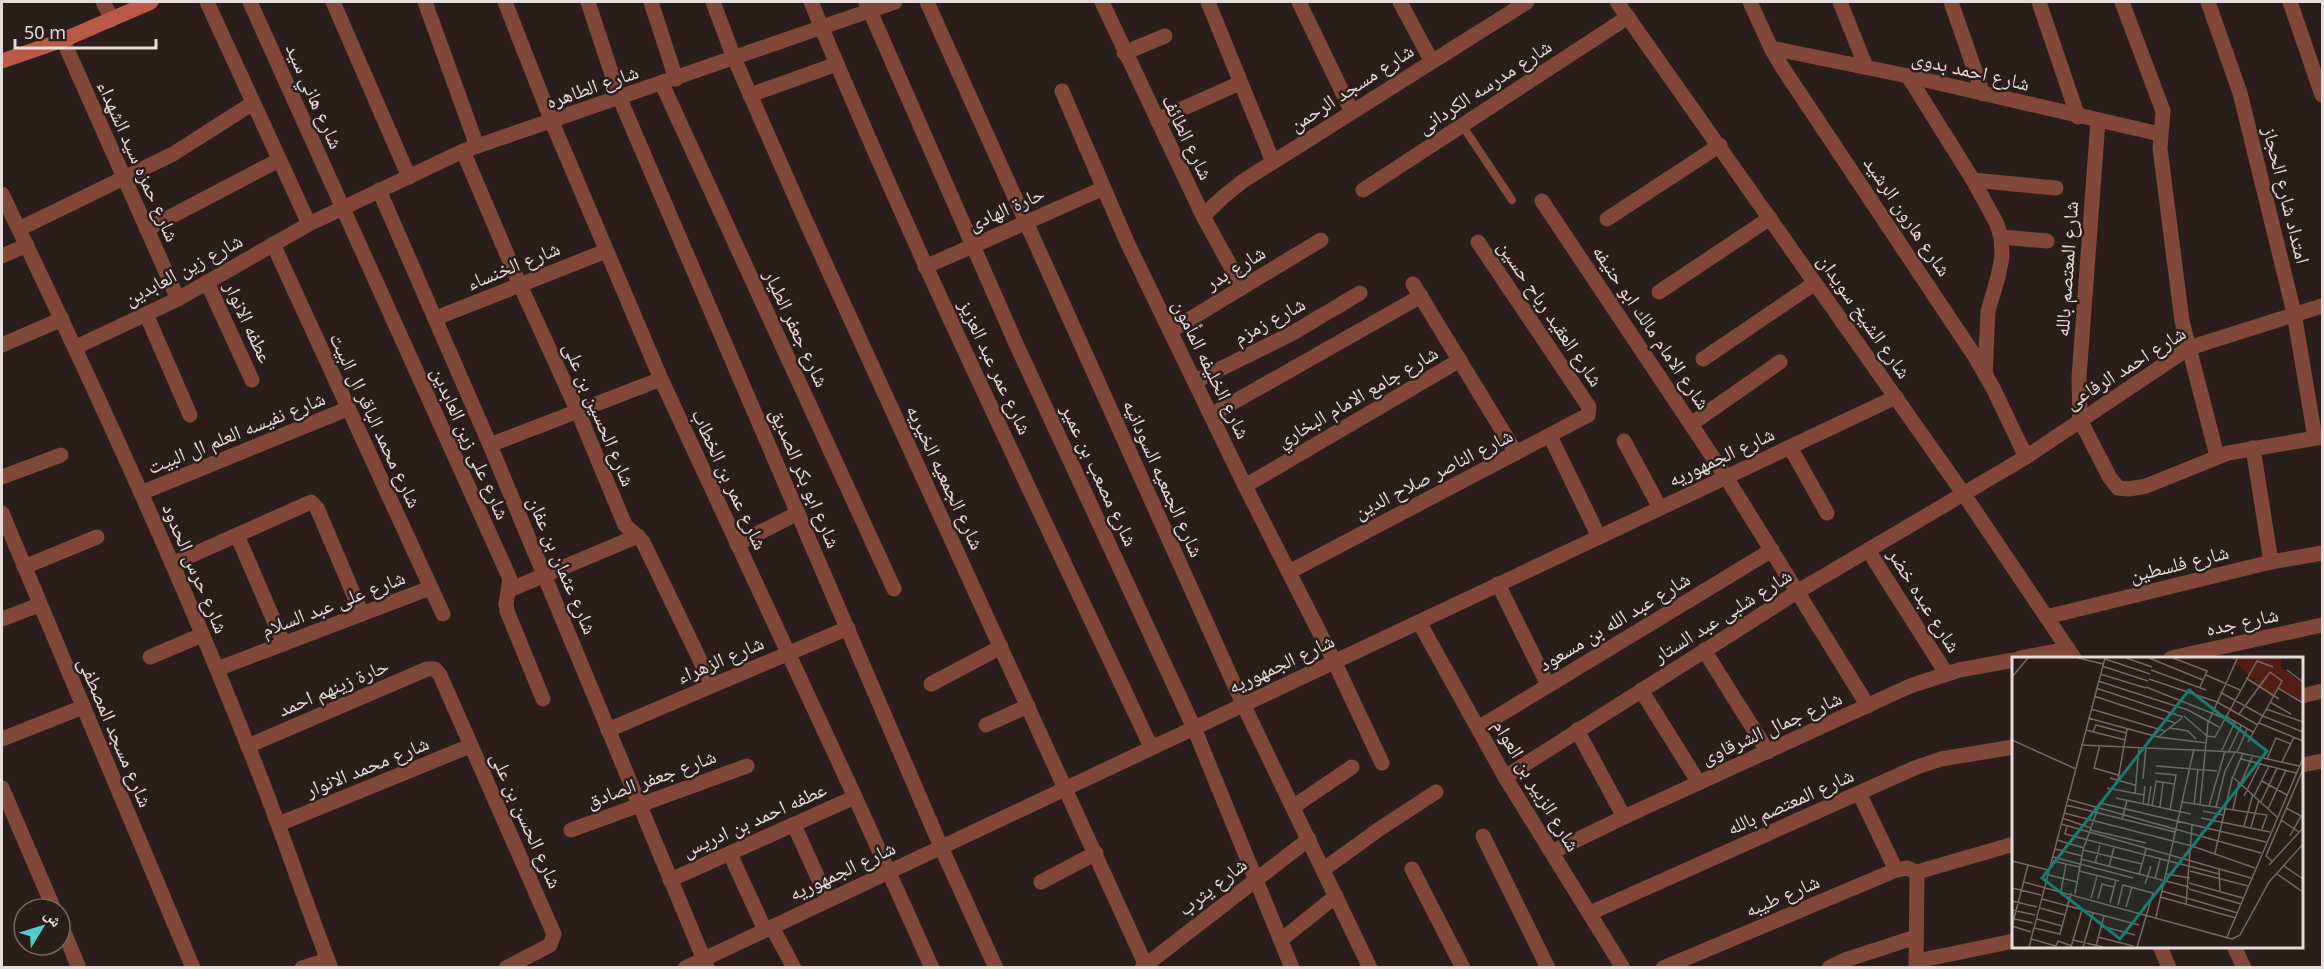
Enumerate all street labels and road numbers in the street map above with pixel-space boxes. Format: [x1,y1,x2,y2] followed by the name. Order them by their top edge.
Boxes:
[1411,32,1557,140] street label: شارع مدرسه الكردانى
[1284,37,1418,137] street label: شارع مسجد الرحمن
[277,39,350,154] street label: شارع هاني سيد
[1909,43,2033,97] street label: شارع احمد بدوى
[542,58,642,114] street label: شارع الطاهره
[91,76,187,246] street label: شارع حمزه سيد الشهداء
[1156,90,1220,184] street label: شارع الطائف
[2257,123,2317,266] street label: امتداد شارع الحجاز
[1858,151,1958,281] street label: شارع هارون الرشيد
[963,179,1049,237] street label: حارة الهادى
[2048,200,2085,338] street label: شارع المعتصم بالله
[119,226,247,312] street label: شارع زين العابدين
[462,234,564,296] street label: شارع الخنساء
[1492,234,1610,392] street label: شارع العقيد رباح حسين
[1199,238,1270,296] street label: شارع بدر
[1586,239,1717,415] street label: شارع الامام مالك ابو حنيفه
[1812,248,1918,384] street label: شارع الشيخ سويدان
[758,264,836,391] street label: شارع جعفر الطيار
[218,276,280,367] street label: عطفه الانوار
[1228,290,1310,351] street label: شارع زمزم
[953,294,1039,439] street label: شارع عمر عبد العزيز
[1167,295,1257,443] street label: شارع الخليفه المأمون
[2059,319,2191,415] street label: شارع احمد الرفاعى
[324,328,428,512] street label: شارع محمد الباقر ال البيت
[557,338,643,490] street label: شارع الحسين بن على
[1271,339,1444,456] street label: شارع جامع الامام البخاري
[425,362,517,524] street label: شارع على زين العابدين
[143,384,329,481] street label: شارع نفيسه العلم ال البيت
[1117,395,1211,561] street label: شارع الجمعيه السودانيه
[1055,399,1145,550] street label: شارع مصعب بن عمير
[901,400,991,554] street label: شارع الجمعيه الخيريه
[686,404,774,554] street label: شارع عمر بن الخطاب
[764,404,848,552] street label: شارع ابو بكر الصديق
[1663,420,1779,492] street label: شارع الجمهوريه
[1349,421,1517,525] street label: شارع الناصر صلاح الدين
[522,492,604,638] street label: شارع عثمان بن عفان
[156,499,236,637] street label: شارع حرس الحدود
[2127,538,2231,588] street label: شارع فلسطين
[1882,542,1968,657] street label: شارع عبده خضر
[1647,561,1797,669] street label: شارع شلبى عبد الستار
[257,563,409,644] street label: شارع على عبد السلام
[1533,565,1695,677] street label: شارع عبد الله بن مسعود
[2203,600,2281,642] street label: شارع جده
[1223,627,1339,699] street label: شارع الجمهوريه
[672,629,768,689] street label: شارع الزهراء
[273,651,393,723] street label: حارة زينهم احمد
[72,653,160,811] street label: شارع مسجد المصطفى
[1696,684,1846,770] street label: شارع جمال الشرقاوى
[1486,714,1587,857] street label: شارع الزبير بن العوام
[300,729,433,803] street label: شارع محمد الانوار
[582,742,720,814] street label: شارع جعفر الصادق
[485,747,569,893] street label: شارع الحسن بن على
[1722,761,1858,842] street label: شارع المعتصم بالله
[678,775,830,863] street label: عطفه احمد بن ادريس
[784,834,900,906] street label: شارع الجمهوريه
[1172,850,1252,922] street label: شارع يثرب
[1741,867,1823,923] street label: شارع طيبه

